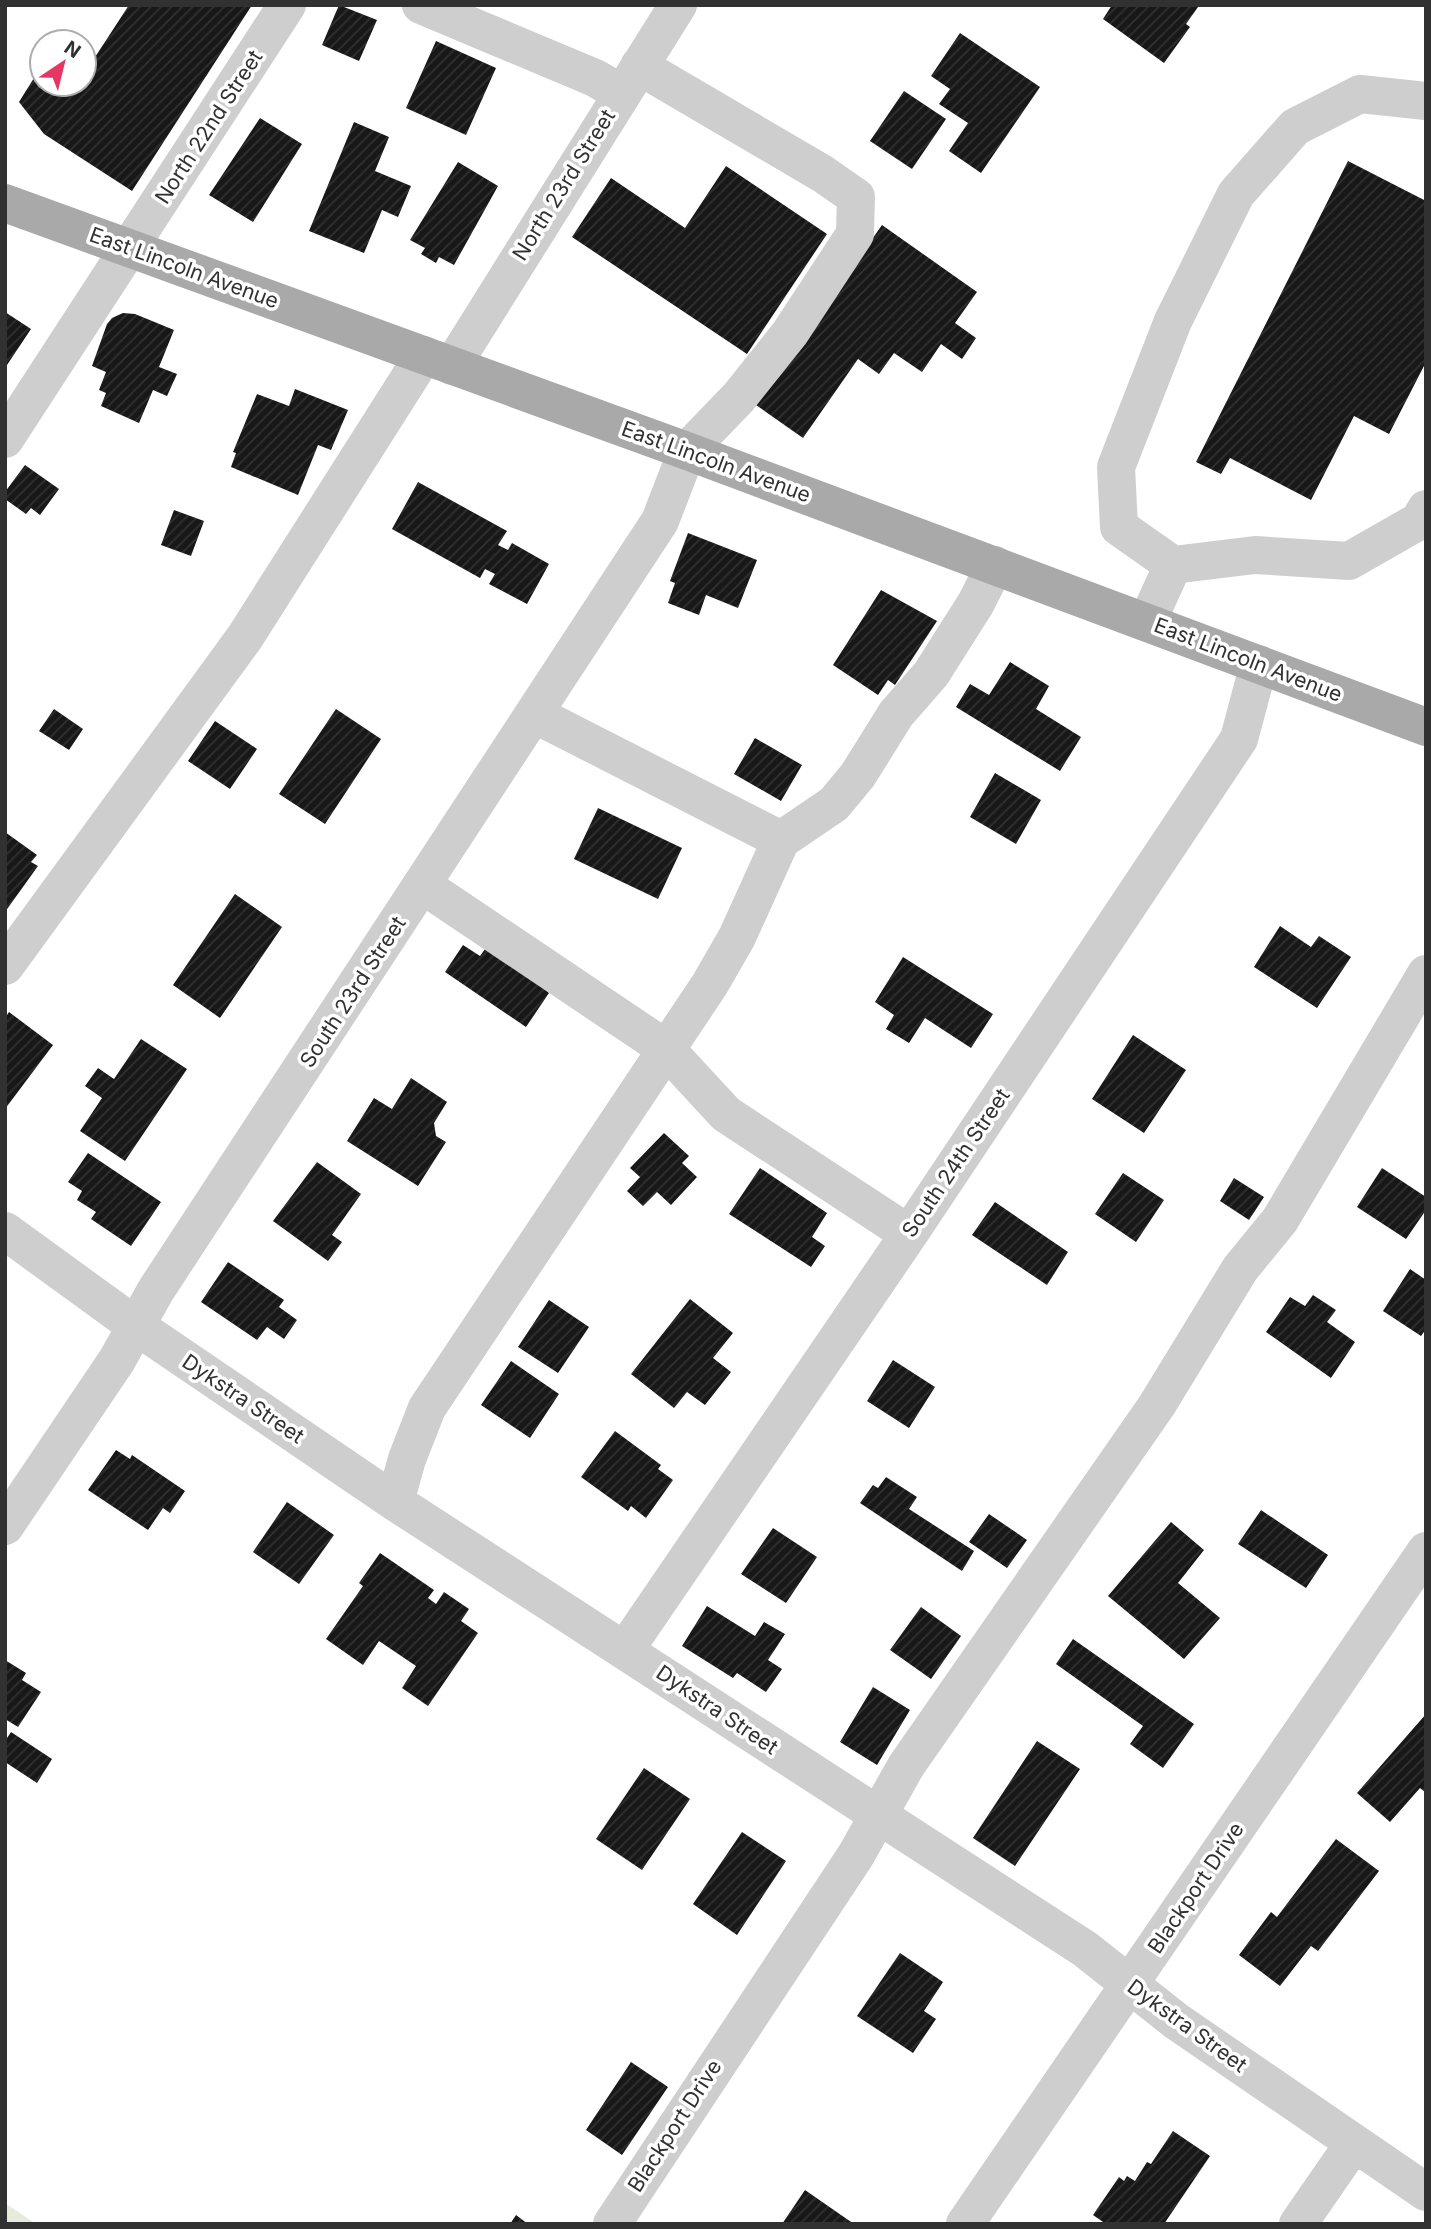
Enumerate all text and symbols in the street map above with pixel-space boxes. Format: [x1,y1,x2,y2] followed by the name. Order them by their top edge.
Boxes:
[28,28,98,98] north arrow
[60,36,85,63] text: N
[150,45,268,208] street label: North 22nd Street
[507,105,620,265] street label: North 23rd Street
[86,222,282,313] street label: East Lincoln Avenue
[618,416,814,507] street label: East Lincoln Avenue
[1151,612,1346,707] street label: East Lincoln Avenue
[294,911,411,1072] street label: South 23rd Street
[897,1083,1015,1242] street label: South 24th Street
[178,1349,309,1449] street label: Dykstra Street
[652,1660,783,1760] street label: Dykstra Street
[1143,1817,1249,1958] street label: Blackport Drive
[1123,1974,1252,2077] street label: Dykstra Street
[623,2055,727,2197] street label: Blackport Drive

